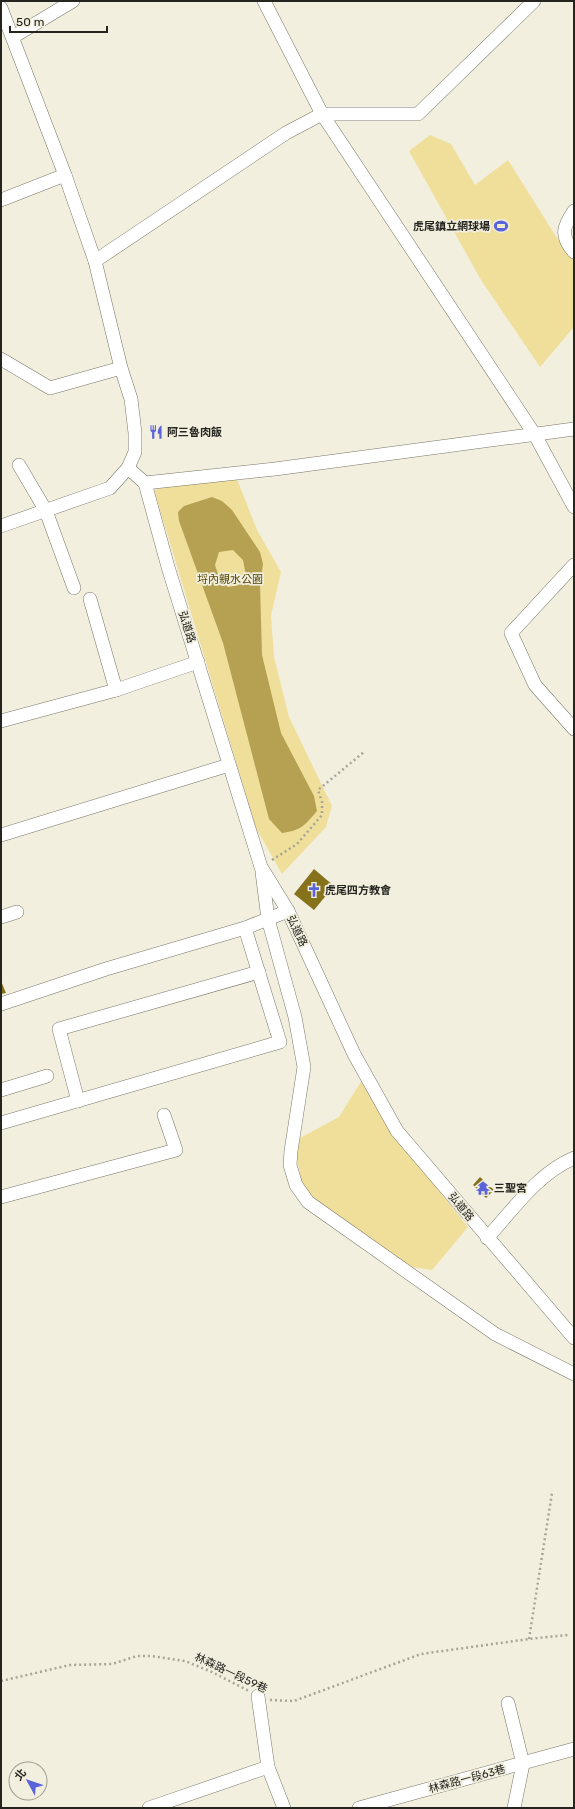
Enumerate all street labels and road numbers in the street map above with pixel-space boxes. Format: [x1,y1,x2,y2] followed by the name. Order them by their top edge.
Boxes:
[176,609,198,645] street label: 弘道路
[284,913,310,949] street label: 弘道路
[445,1190,477,1224] street label: 弘道路
[192,1650,270,1696] street label: 林森路一段59巷
[427,1762,507,1796] street label: 林森路一段63巷

